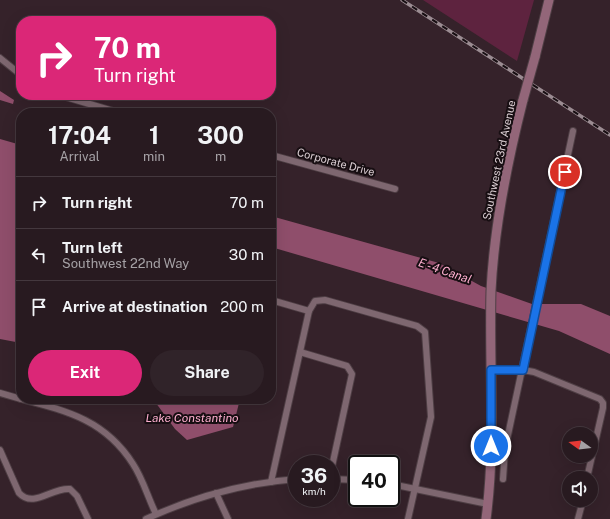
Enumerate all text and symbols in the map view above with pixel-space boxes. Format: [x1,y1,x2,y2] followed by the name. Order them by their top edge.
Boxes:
[94,31,161,64] text: 70 m
[28,32,80,84] icon: right
[94,65,176,86] text: Turn right
[480,99,518,221] street label: Southwest 23rd Avenue
[48,121,111,149] text: 17:04
[149,121,159,149] text: 1
[197,121,244,149] text: 300
[296,146,376,178] street label: Corporate Drive
[59,149,100,164] text: Arrival
[143,149,165,164] text: min
[215,149,226,164] text: m
[548,155,582,189] pin
[554,161,576,183] icon: arrive
[28,192,50,214] icon: right
[62,194,132,211] text: Turn right
[229,194,264,211] text: 70 m
[62,239,123,256] text: Turn left
[28,244,50,266] icon: left
[229,246,264,263] text: 30 m
[417,255,473,287] water label: E - 4 Canal
[62,256,189,271] text: Southwest 22nd Way
[28,296,50,318] icon: arrive
[62,298,207,315] text: Arrive at destination
[220,298,264,315] text: 200 m
[28,350,142,396] button: Exit
[150,350,264,396] button: Share
[145,411,239,425] water label: Lake Constantino
[470,425,512,467] position arrow
[562,427,598,463] north arrow
[562,427,598,507] map controls
[348,455,400,507] speed limit sign: 40
[301,464,327,488] text: 36
[562,471,598,507] button: sound
[302,485,326,497] text: km/h

